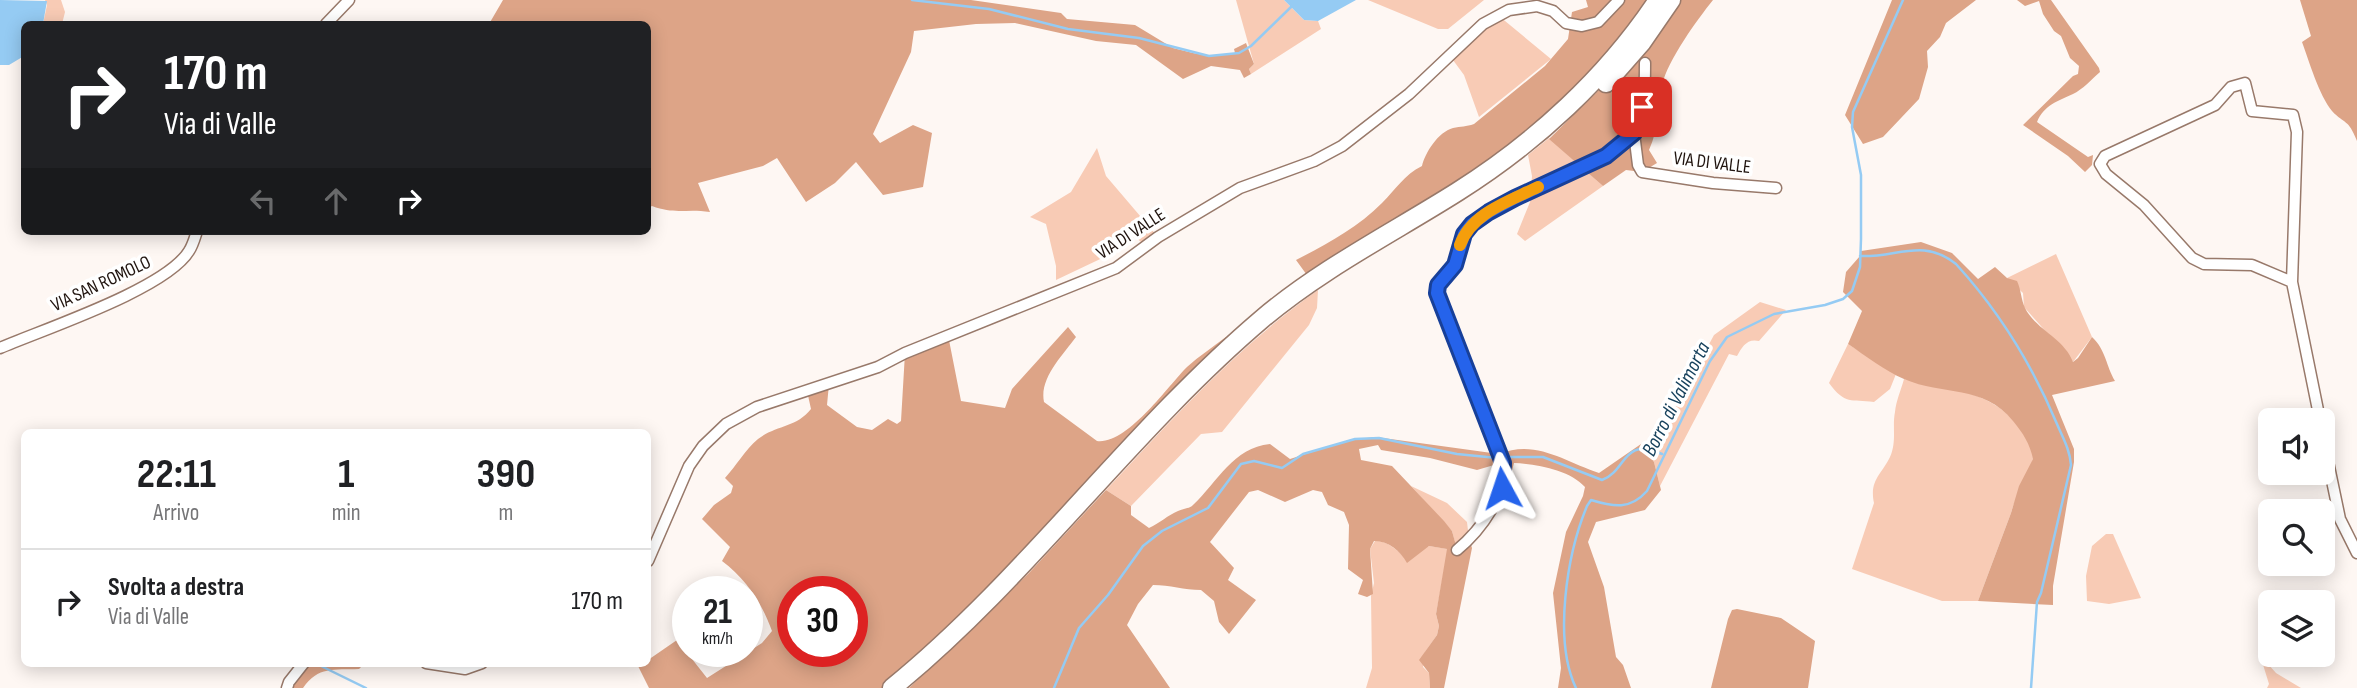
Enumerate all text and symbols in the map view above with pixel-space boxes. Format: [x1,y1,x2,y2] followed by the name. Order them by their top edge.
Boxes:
[164,45,268,104] text: 170 m
[49,49,140,140] icon: right
[1612,77,1672,137] pin
[1623,88,1661,126] icon: arrive
[164,105,277,144] text: Via di Valle
[1672,147,1752,179] street label: VIA DI VALLE
[244,182,282,220] icon: left
[317,182,355,220] icon: ahead
[390,182,428,220] icon: right
[1092,203,1170,265] street label: VIA DI VALLE
[48,251,154,317] street label: VIA SAN ROMOLO
[1637,337,1716,460] water label: Borro di Valimorta
[2258,408,2335,667] map controls
[2258,408,2335,485] button: sound
[137,449,216,500] text: 22:11
[338,449,354,500] text: 1
[476,449,535,500] text: 390
[1465,451,1539,525] position arrow
[153,499,199,527] text: Arrivo
[332,499,361,527] text: min
[498,499,513,527] text: m
[2258,499,2335,576] button: search
[108,572,244,603] text: Svolta a destra
[777,576,868,667] speed limit sign: 30
[49,583,87,621] icon: right
[571,586,623,617] text: 170 m
[2258,590,2335,667] button: layers
[703,591,732,634] text: 21
[108,603,189,631] text: Via di Valle
[702,628,733,649] text: km/h

